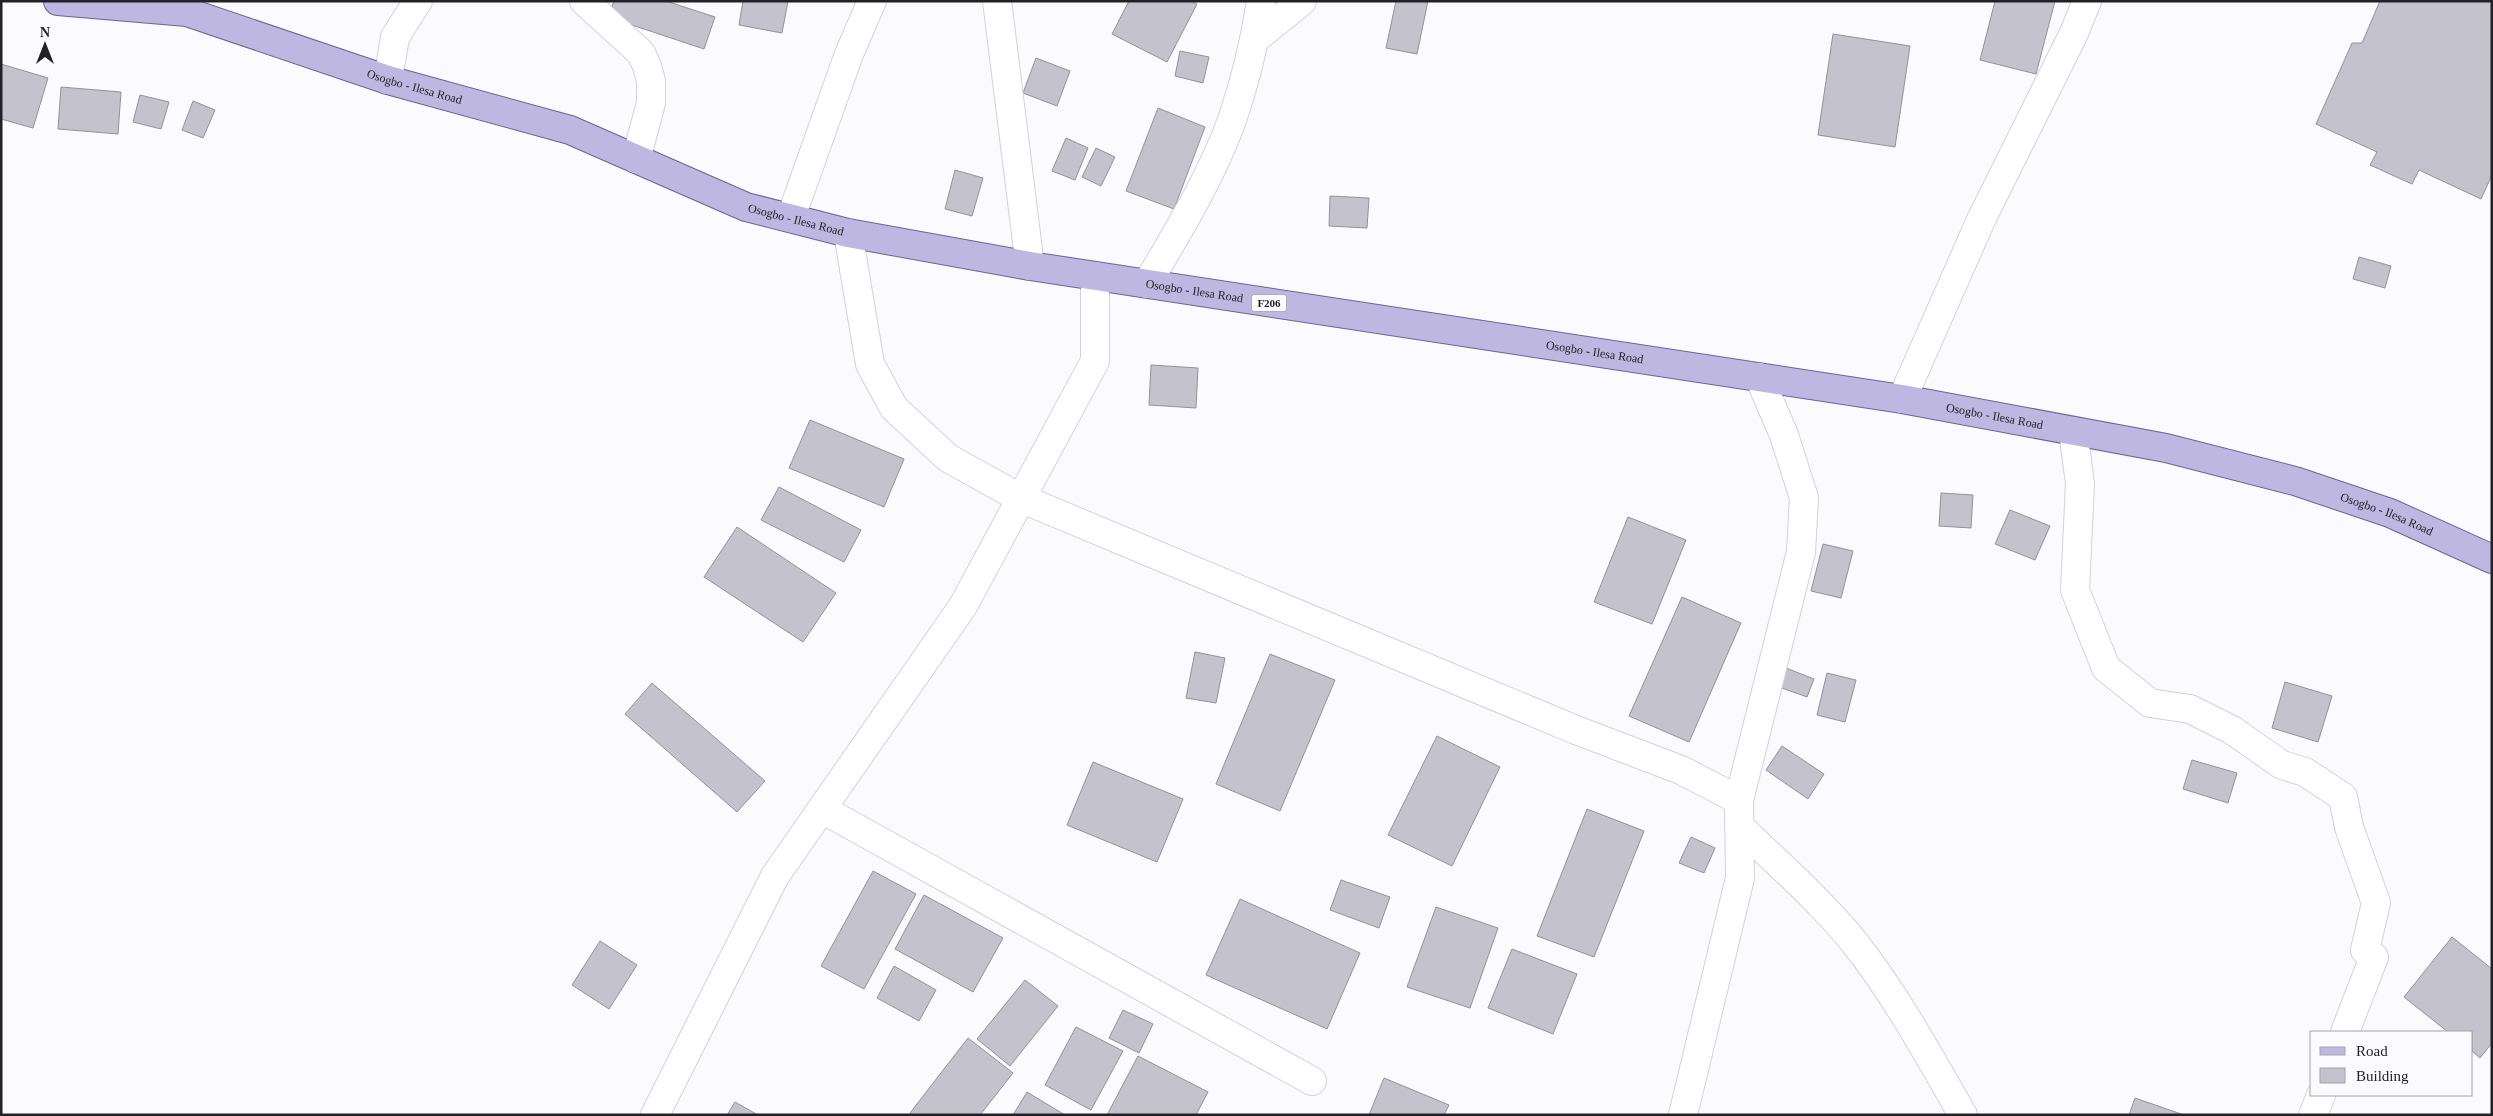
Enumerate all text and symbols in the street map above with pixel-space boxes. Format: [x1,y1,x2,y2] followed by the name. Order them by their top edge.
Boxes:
[20,20,70,70] north arrow
[40,25,50,40] text: N
[365,66,464,107] street label: Osogbo - Ilesa Road
[747,201,845,239] street label: Osogbo - Ilesa Road
[1145,277,1244,305] street label: Osogbo - Ilesa Road
[1252,294,1286,312] road number: F206
[1545,338,1644,366] street label: Osogbo - Ilesa Road
[1945,400,2044,432] street label: Osogbo - Ilesa Road
[2339,490,2435,538] street label: Osogbo - Ilesa Road
[2310,1031,2473,1096] legend
[2356,1043,2388,1059] text: Road
[2356,1068,2409,1084] text: Building

